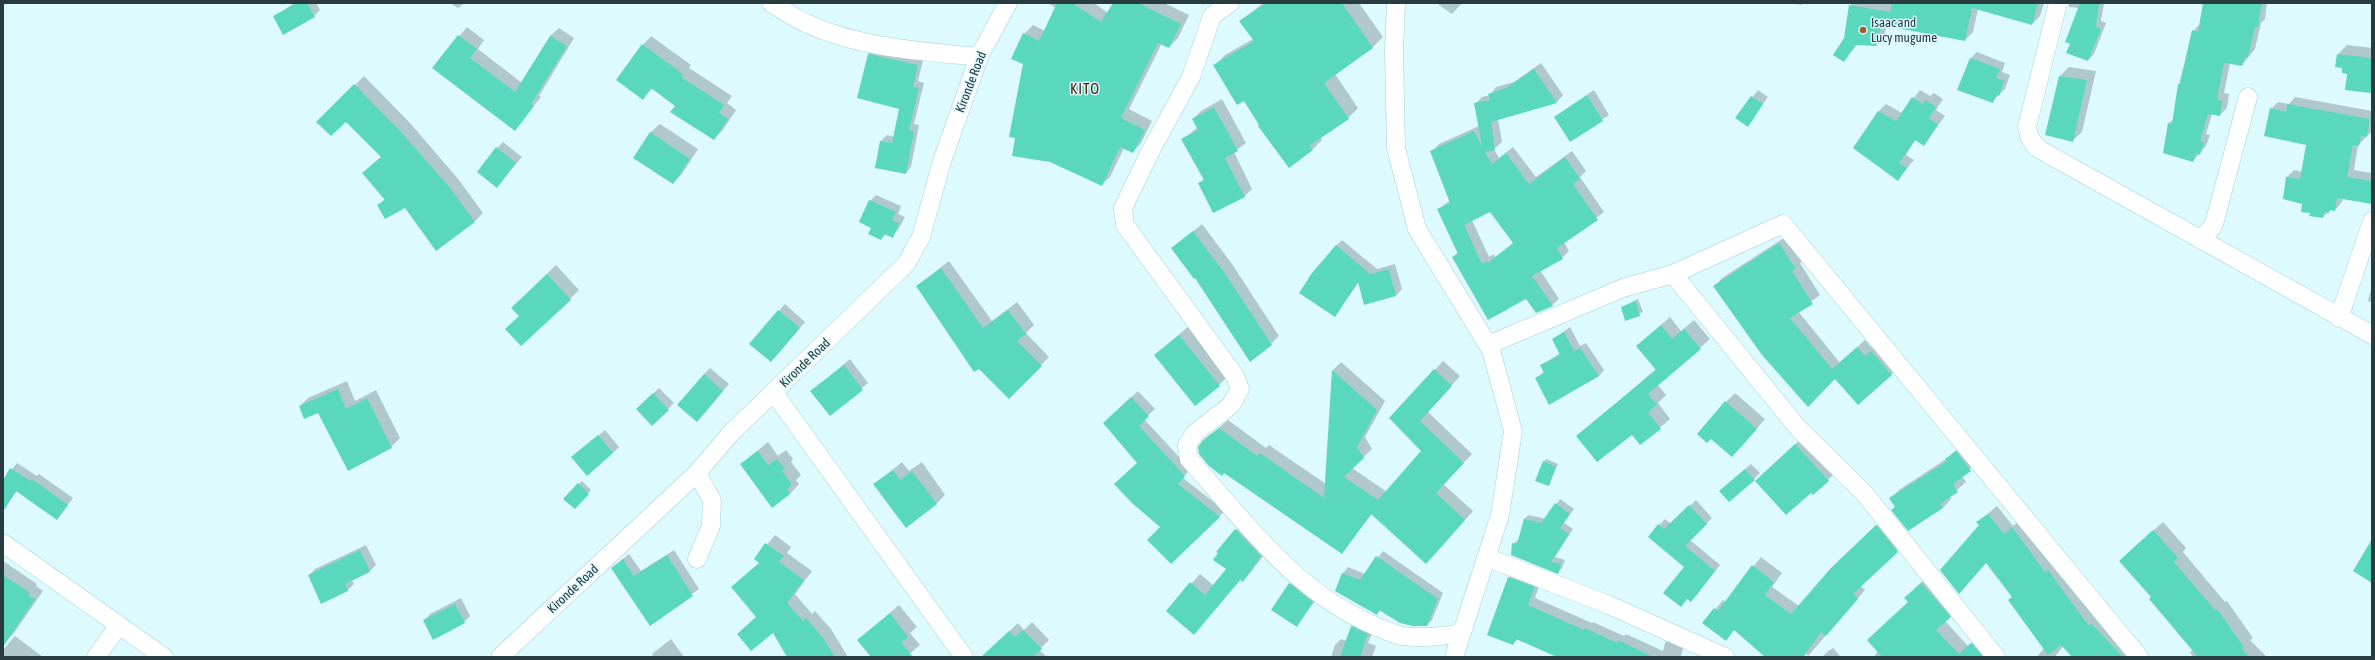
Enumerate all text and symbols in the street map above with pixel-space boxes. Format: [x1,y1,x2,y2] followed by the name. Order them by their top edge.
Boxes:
[1871,15,1937,46] place label: Isaac and Lucy mugume
[1858,25,1868,35] marker: Isaac and Lucy mugume
[952,49,990,115] street label: Kironde Road
[1070,80,1100,98] district label: KITO
[776,335,834,391] street label: Kironde Road
[544,561,602,617] street label: Kironde Road

